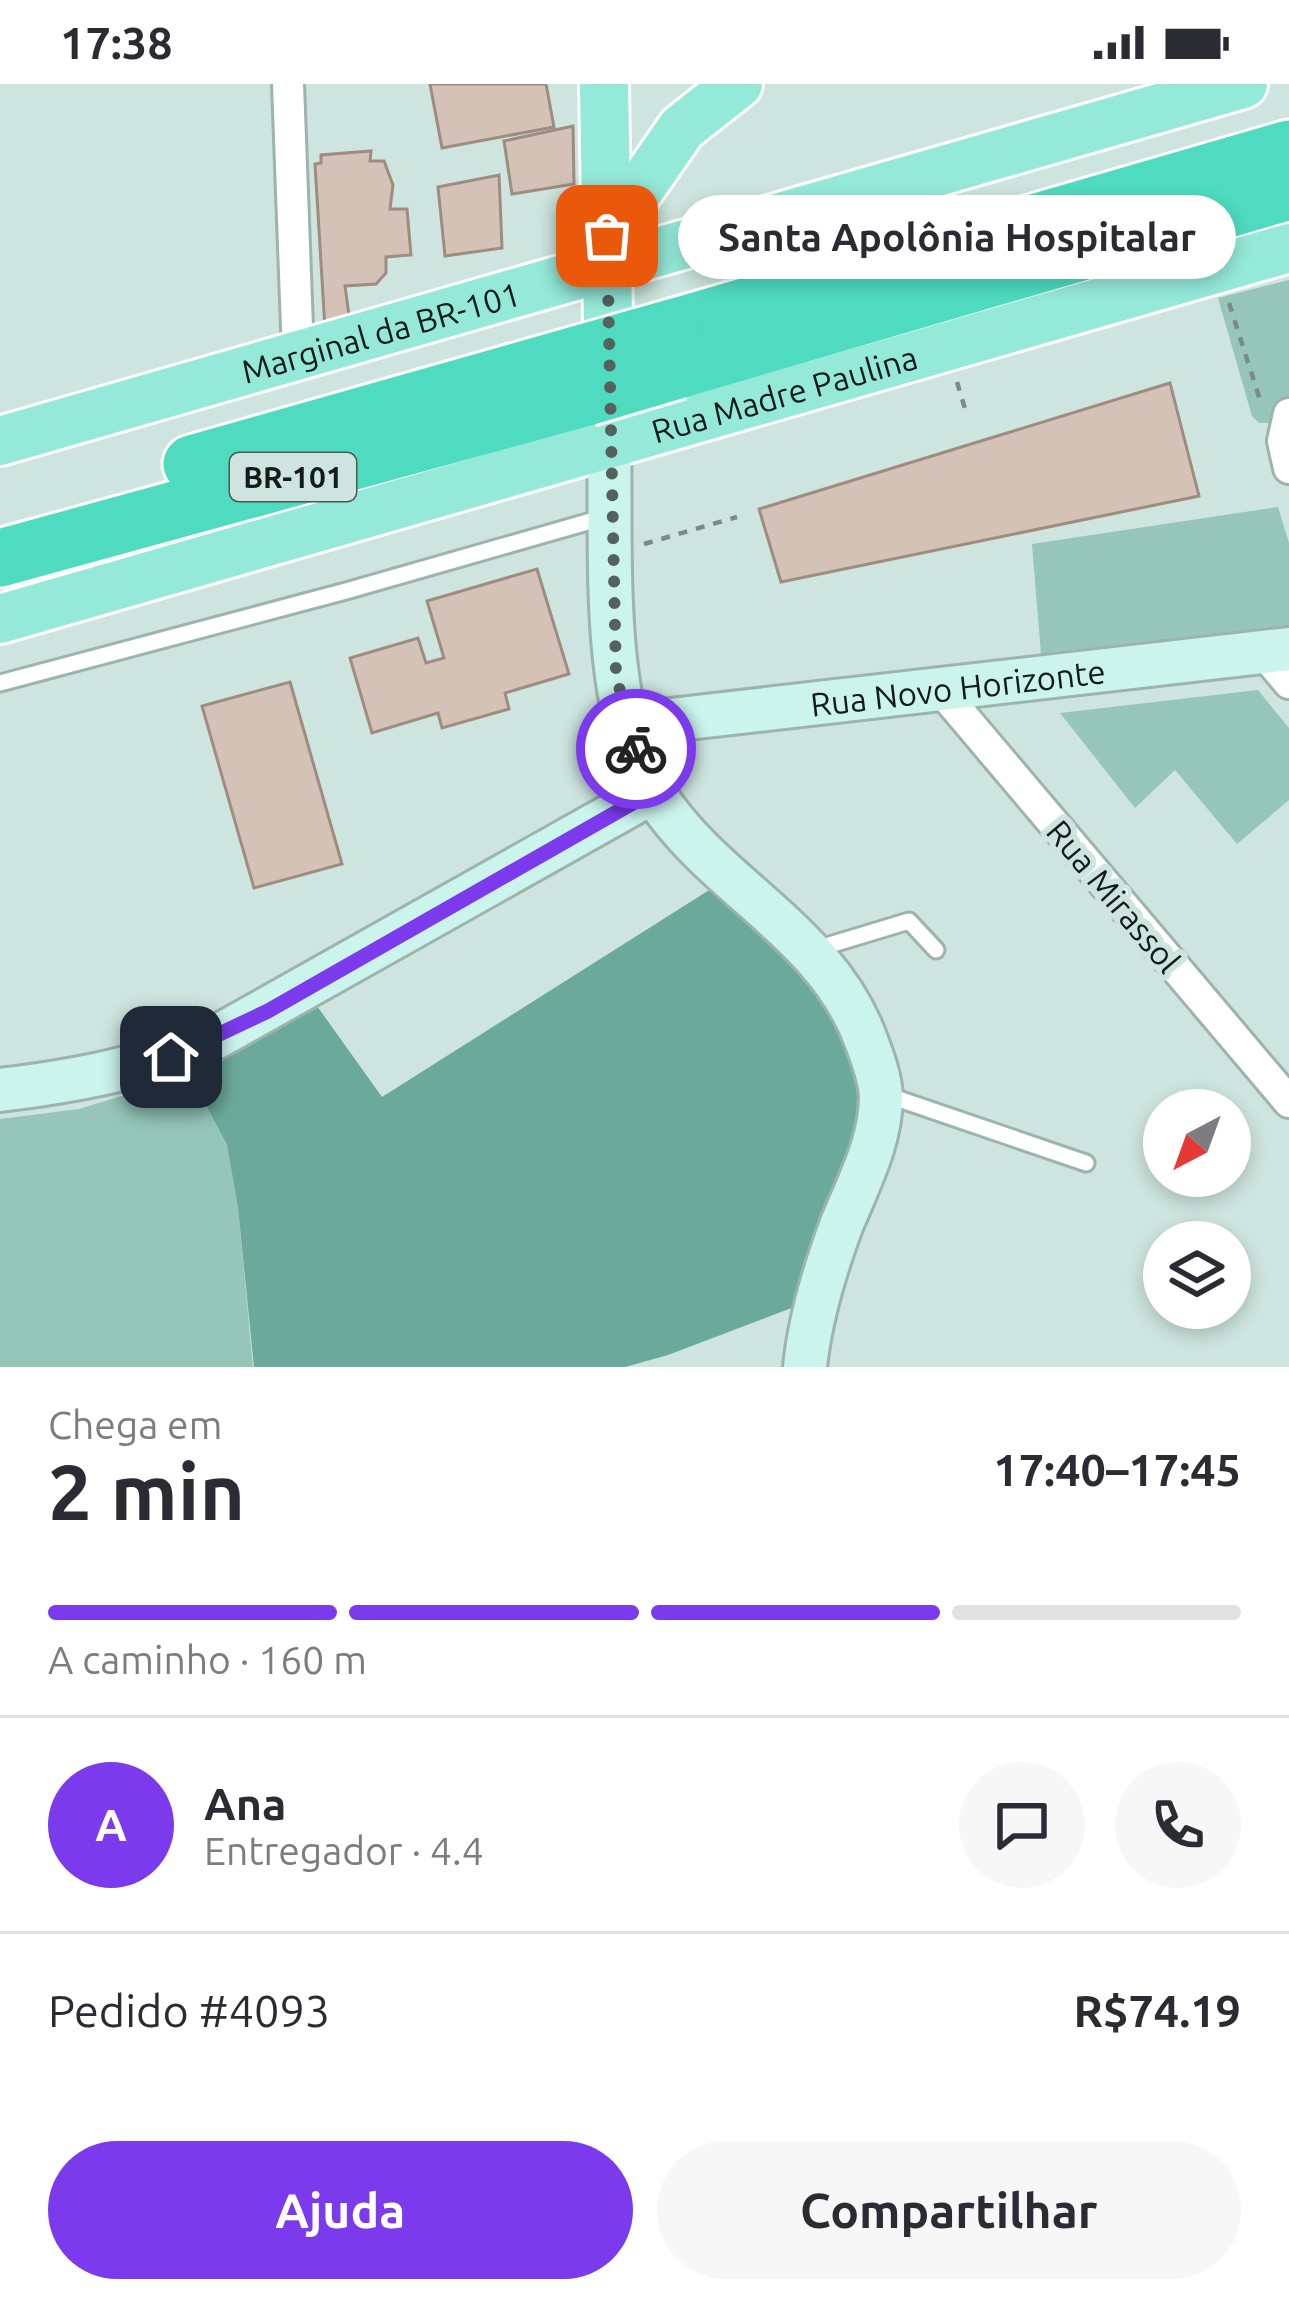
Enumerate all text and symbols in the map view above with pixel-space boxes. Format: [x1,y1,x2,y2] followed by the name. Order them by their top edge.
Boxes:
[60,17,173,68] text: 17:38
[556,185,658,287] pin
[679,194,1237,278] callout: Santa Apolônia Hospitalar
[574,203,640,269] icon: bag
[718,215,1196,258] text: Santa Apolônia Hospitalar
[237,274,524,389] street label: Marginal da BR-101
[647,338,921,449] street label: Rua Madre Paulina
[230,453,356,501] road number: BR-101
[808,652,1107,722] street label: Rua Novo Horizonte
[576,689,696,809] courier
[603,716,669,782] icon: bike
[1040,813,1188,979] street label: Rua Mirassol
[120,1006,222,1108] pin
[138,1024,204,1090] icon: home
[1143,1089,1251,1197] north arrow
[1143,1089,1251,1329] map controls
[1143,1221,1251,1329] button: layers
[48,1403,222,1446] text: Chega em
[993,1444,1241,1495] text: 17:40–17:45
[48,1447,245,1535] text: 2 min
[48,1638,367,1681] text: A caminho · 160 m
[959,1762,1085,1888] button: chat
[1115,1762,1241,1888] button: phone
[204,1778,286,1829] text: Ana
[95,1799,127,1850] text: A
[204,1829,484,1872] text: Entregador · 4.4
[48,1985,330,2036] text: Pedido #4093
[1074,1985,1241,2036] text: R$74.19
[48,2141,633,2279] button: Ajuda
[657,2141,1241,2279] button: Compartilhar

